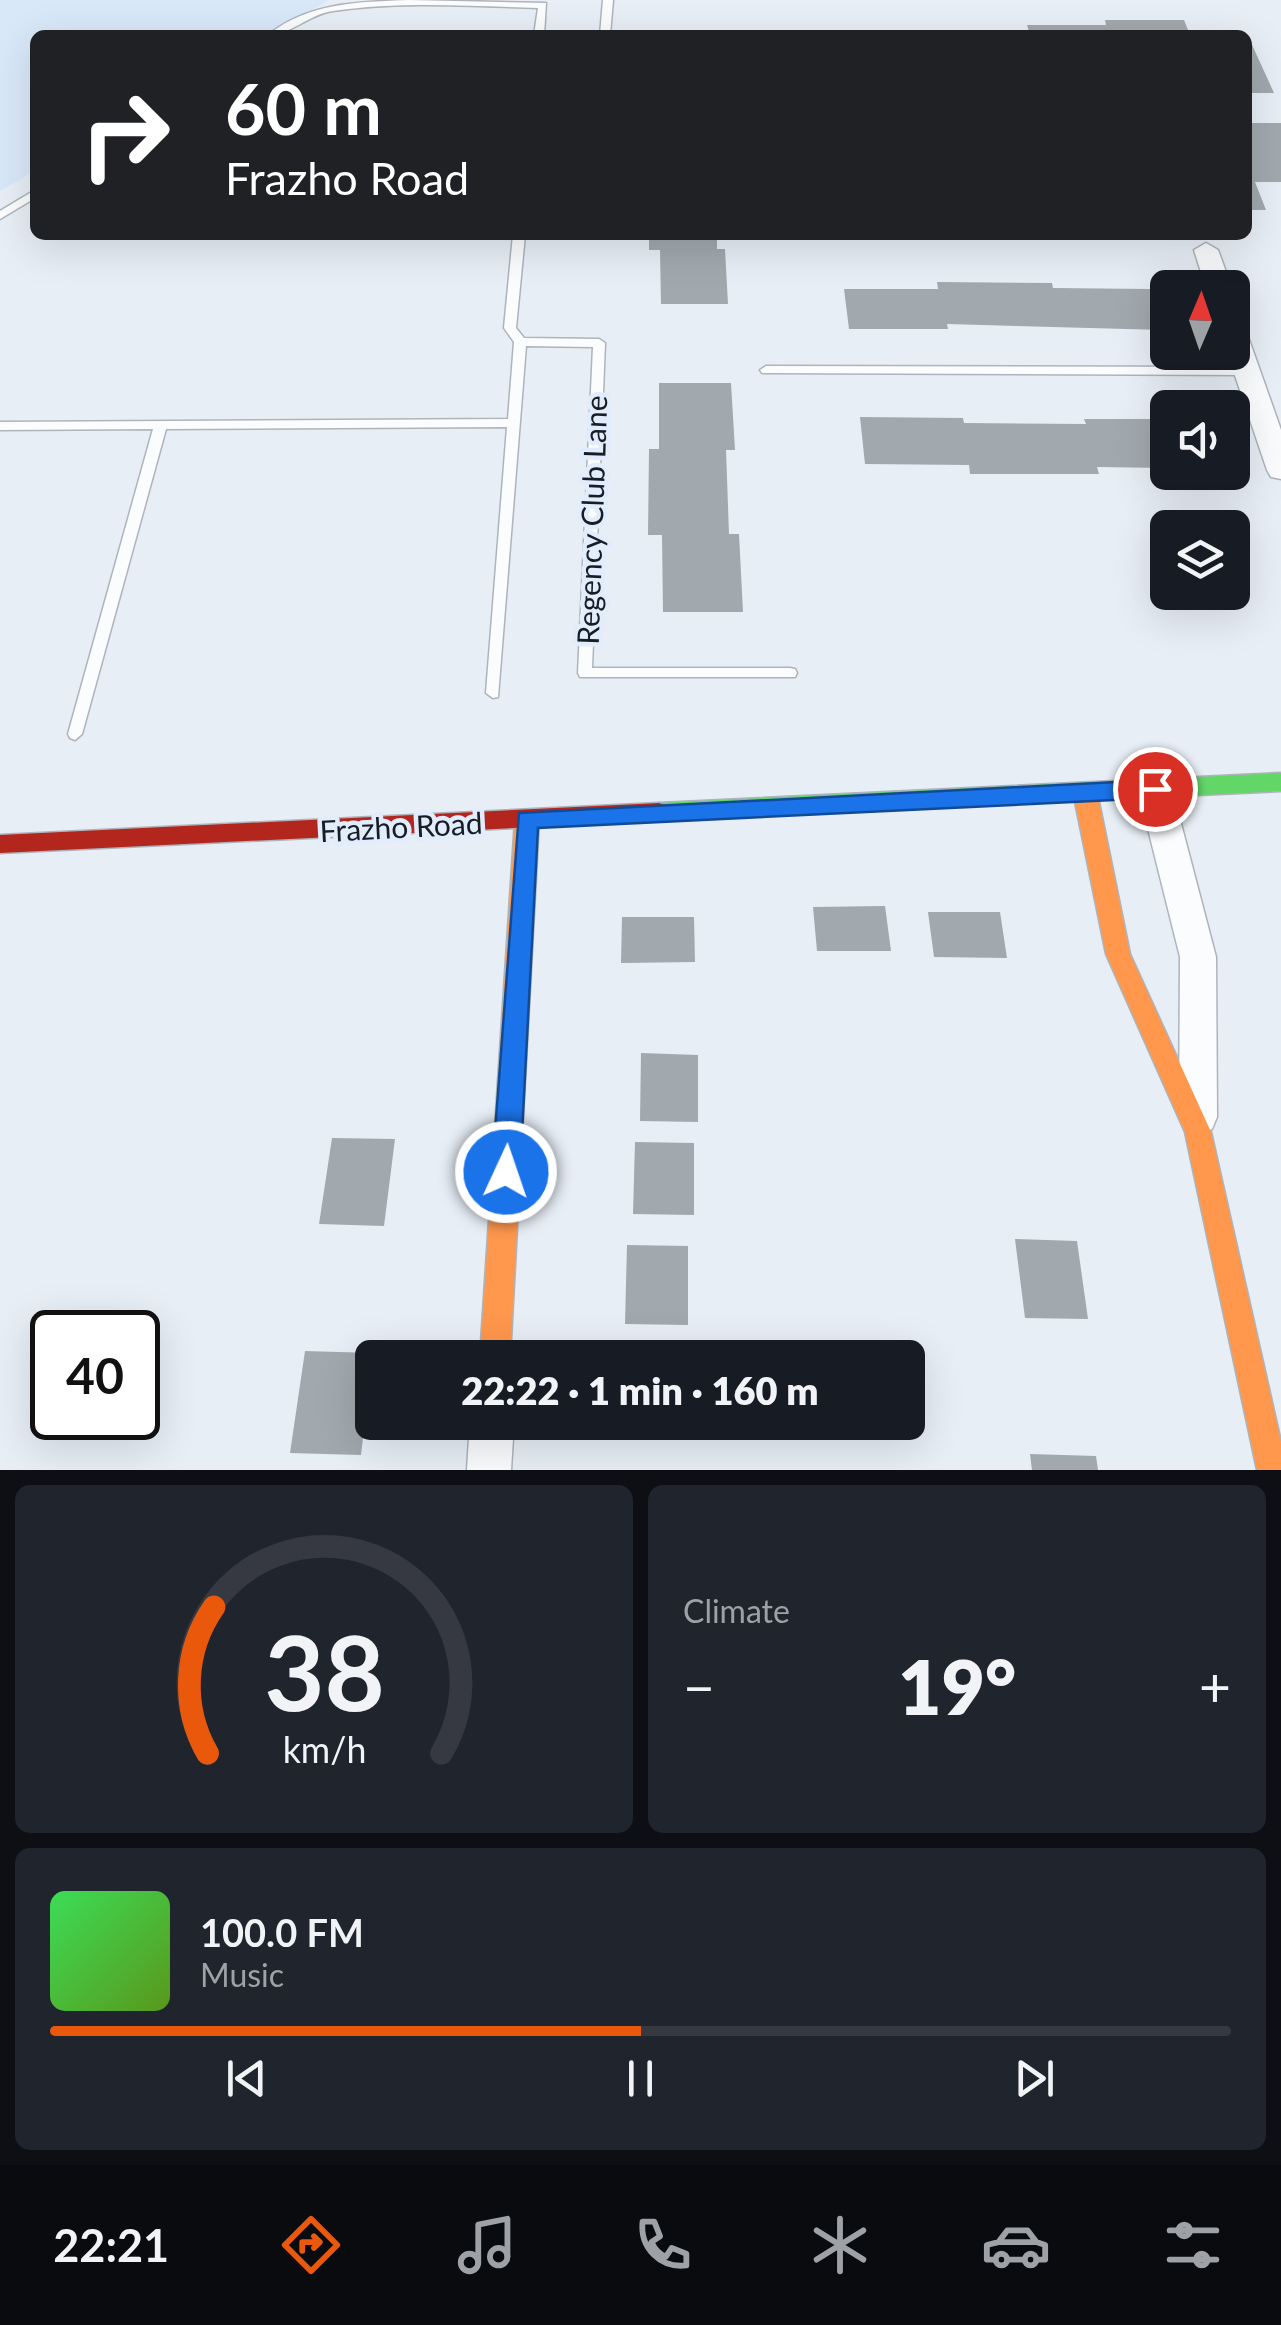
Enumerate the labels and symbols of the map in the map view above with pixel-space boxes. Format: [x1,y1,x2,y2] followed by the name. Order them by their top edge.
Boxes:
[1150,270,1250,370] north arrow
[569,395,613,645] street label: Regency Club Lane
[1113,747,1198,832] pin
[319,804,483,848] street label: Frazho Road
[454,1120,558,1224] position arrow
[30,1310,160,1440] speed limit sign: 40

